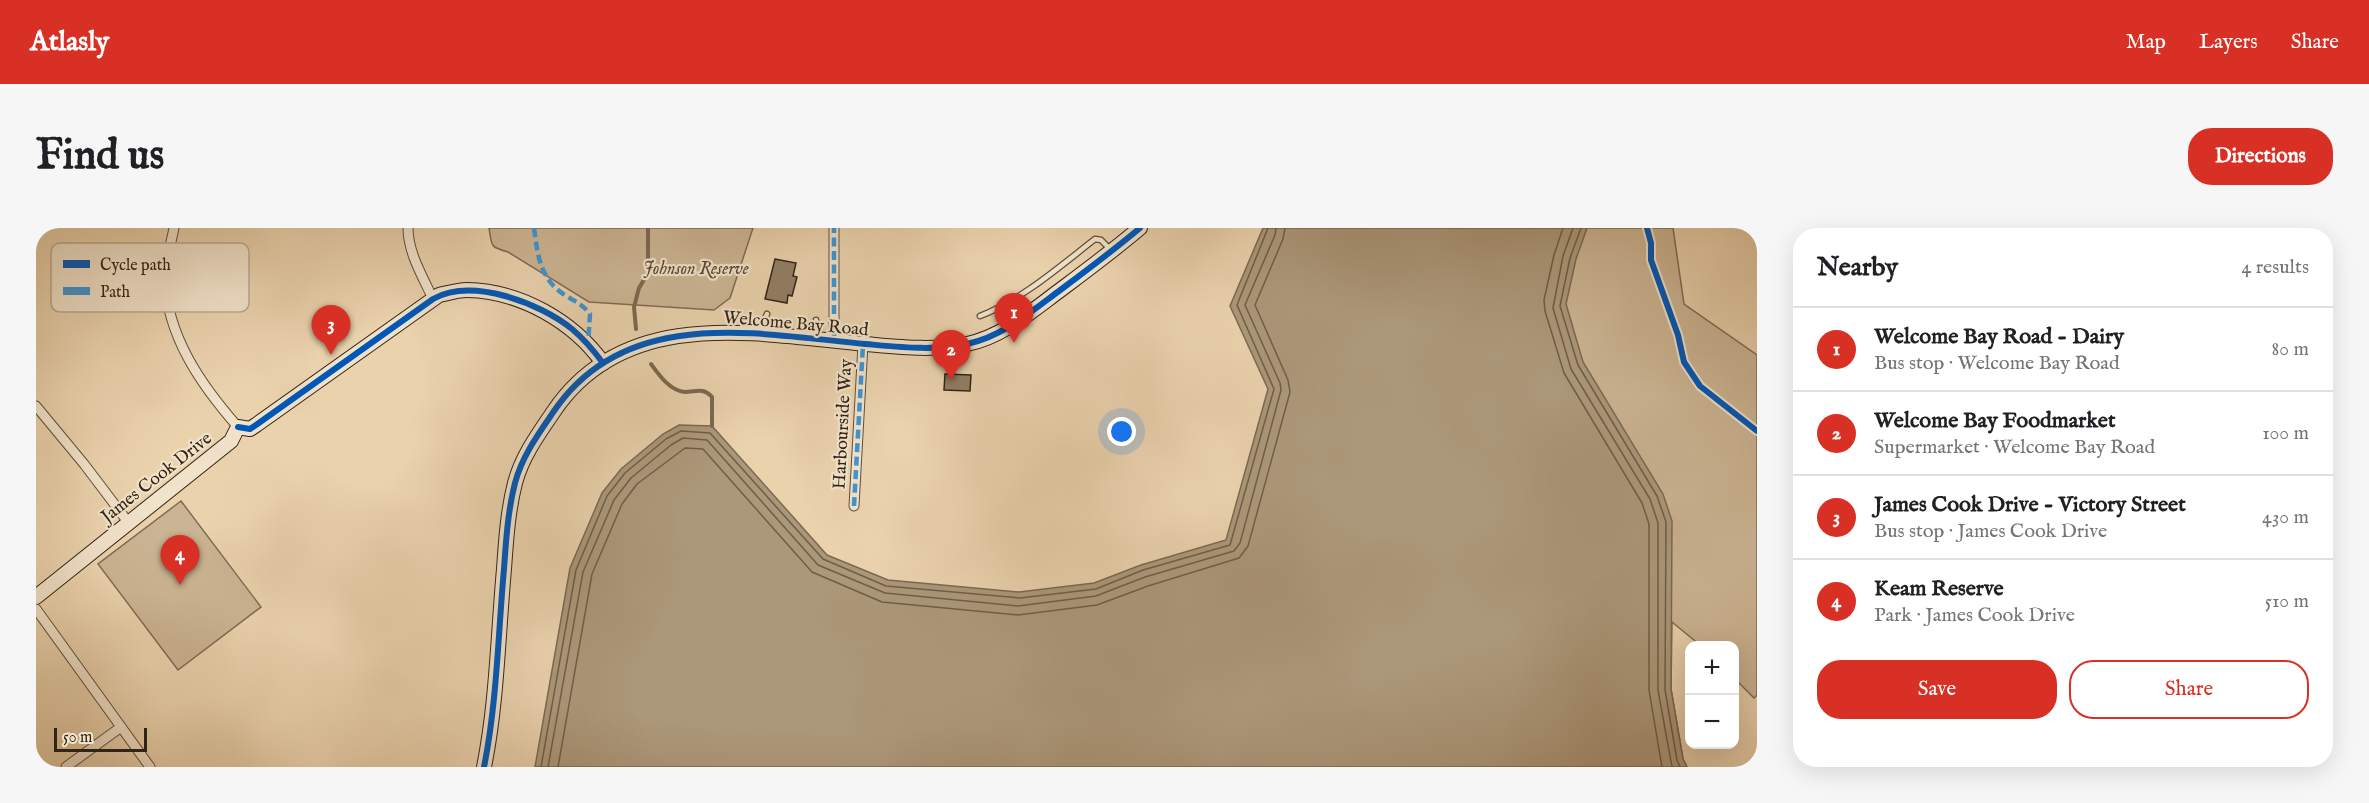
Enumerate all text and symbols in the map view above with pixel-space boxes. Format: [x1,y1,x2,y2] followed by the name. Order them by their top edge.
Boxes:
[30,25,109,60] text: Atlasly
[2126,29,2166,56] text: Map
[2199,29,2258,56] text: Layers
[2291,29,2339,56] text: Share
[2188,128,2333,185] button: Directions
[36,130,164,183] text: Find us
[51,243,249,312] legend
[1817,251,1898,284] text: Nearby
[2242,255,2309,280] text: 4 results
[100,256,171,276] text: Cycle path
[643,258,749,281] park label: Johnson Reserve
[100,283,131,303] text: Path
[994,294,1034,343] pin: 1
[312,306,350,355] pin: 3
[722,307,870,342] street label: Welcome Bay Road
[1874,323,2124,351] text: Welcome Bay Road - Dairy
[932,330,970,380] pin: 2
[1833,337,1840,362] text: 1
[2272,337,2309,362] text: 80 m
[1874,351,2120,376] text: Bus stop · Welcome Bay Road
[829,358,858,490] street label: Harbourside Way
[1874,407,2116,435] text: Welcome Bay Foodmarket
[1107,417,1136,446] your location
[1832,421,1841,446] text: 2
[2262,421,2309,446] text: 100 m
[95,428,217,530] street label: James Cook Drive
[1874,435,2155,460] text: Supermarket · Welcome Bay Road
[1874,491,2186,519] text: James Cook Drive - Victory Street
[1833,505,1840,530] text: 3
[2262,505,2309,530] text: 430 m
[1874,519,2107,544] text: Bus stop · James Cook Drive
[160,536,200,585] pin: 4
[1874,575,2004,603] text: Keam Reserve
[1832,589,1841,614] text: 4
[2265,589,2309,614] text: 510 m
[1874,603,2075,628] text: Park · James Cook Drive
[1685,641,1739,749] map controls
[1685,641,1739,695] button: +
[1817,660,2057,719] button: Save
[2069,660,2309,719] button: Share
[1685,695,1739,749] button: −
[54,725,147,752] scale bar
[63,728,92,748] text: 50 m

